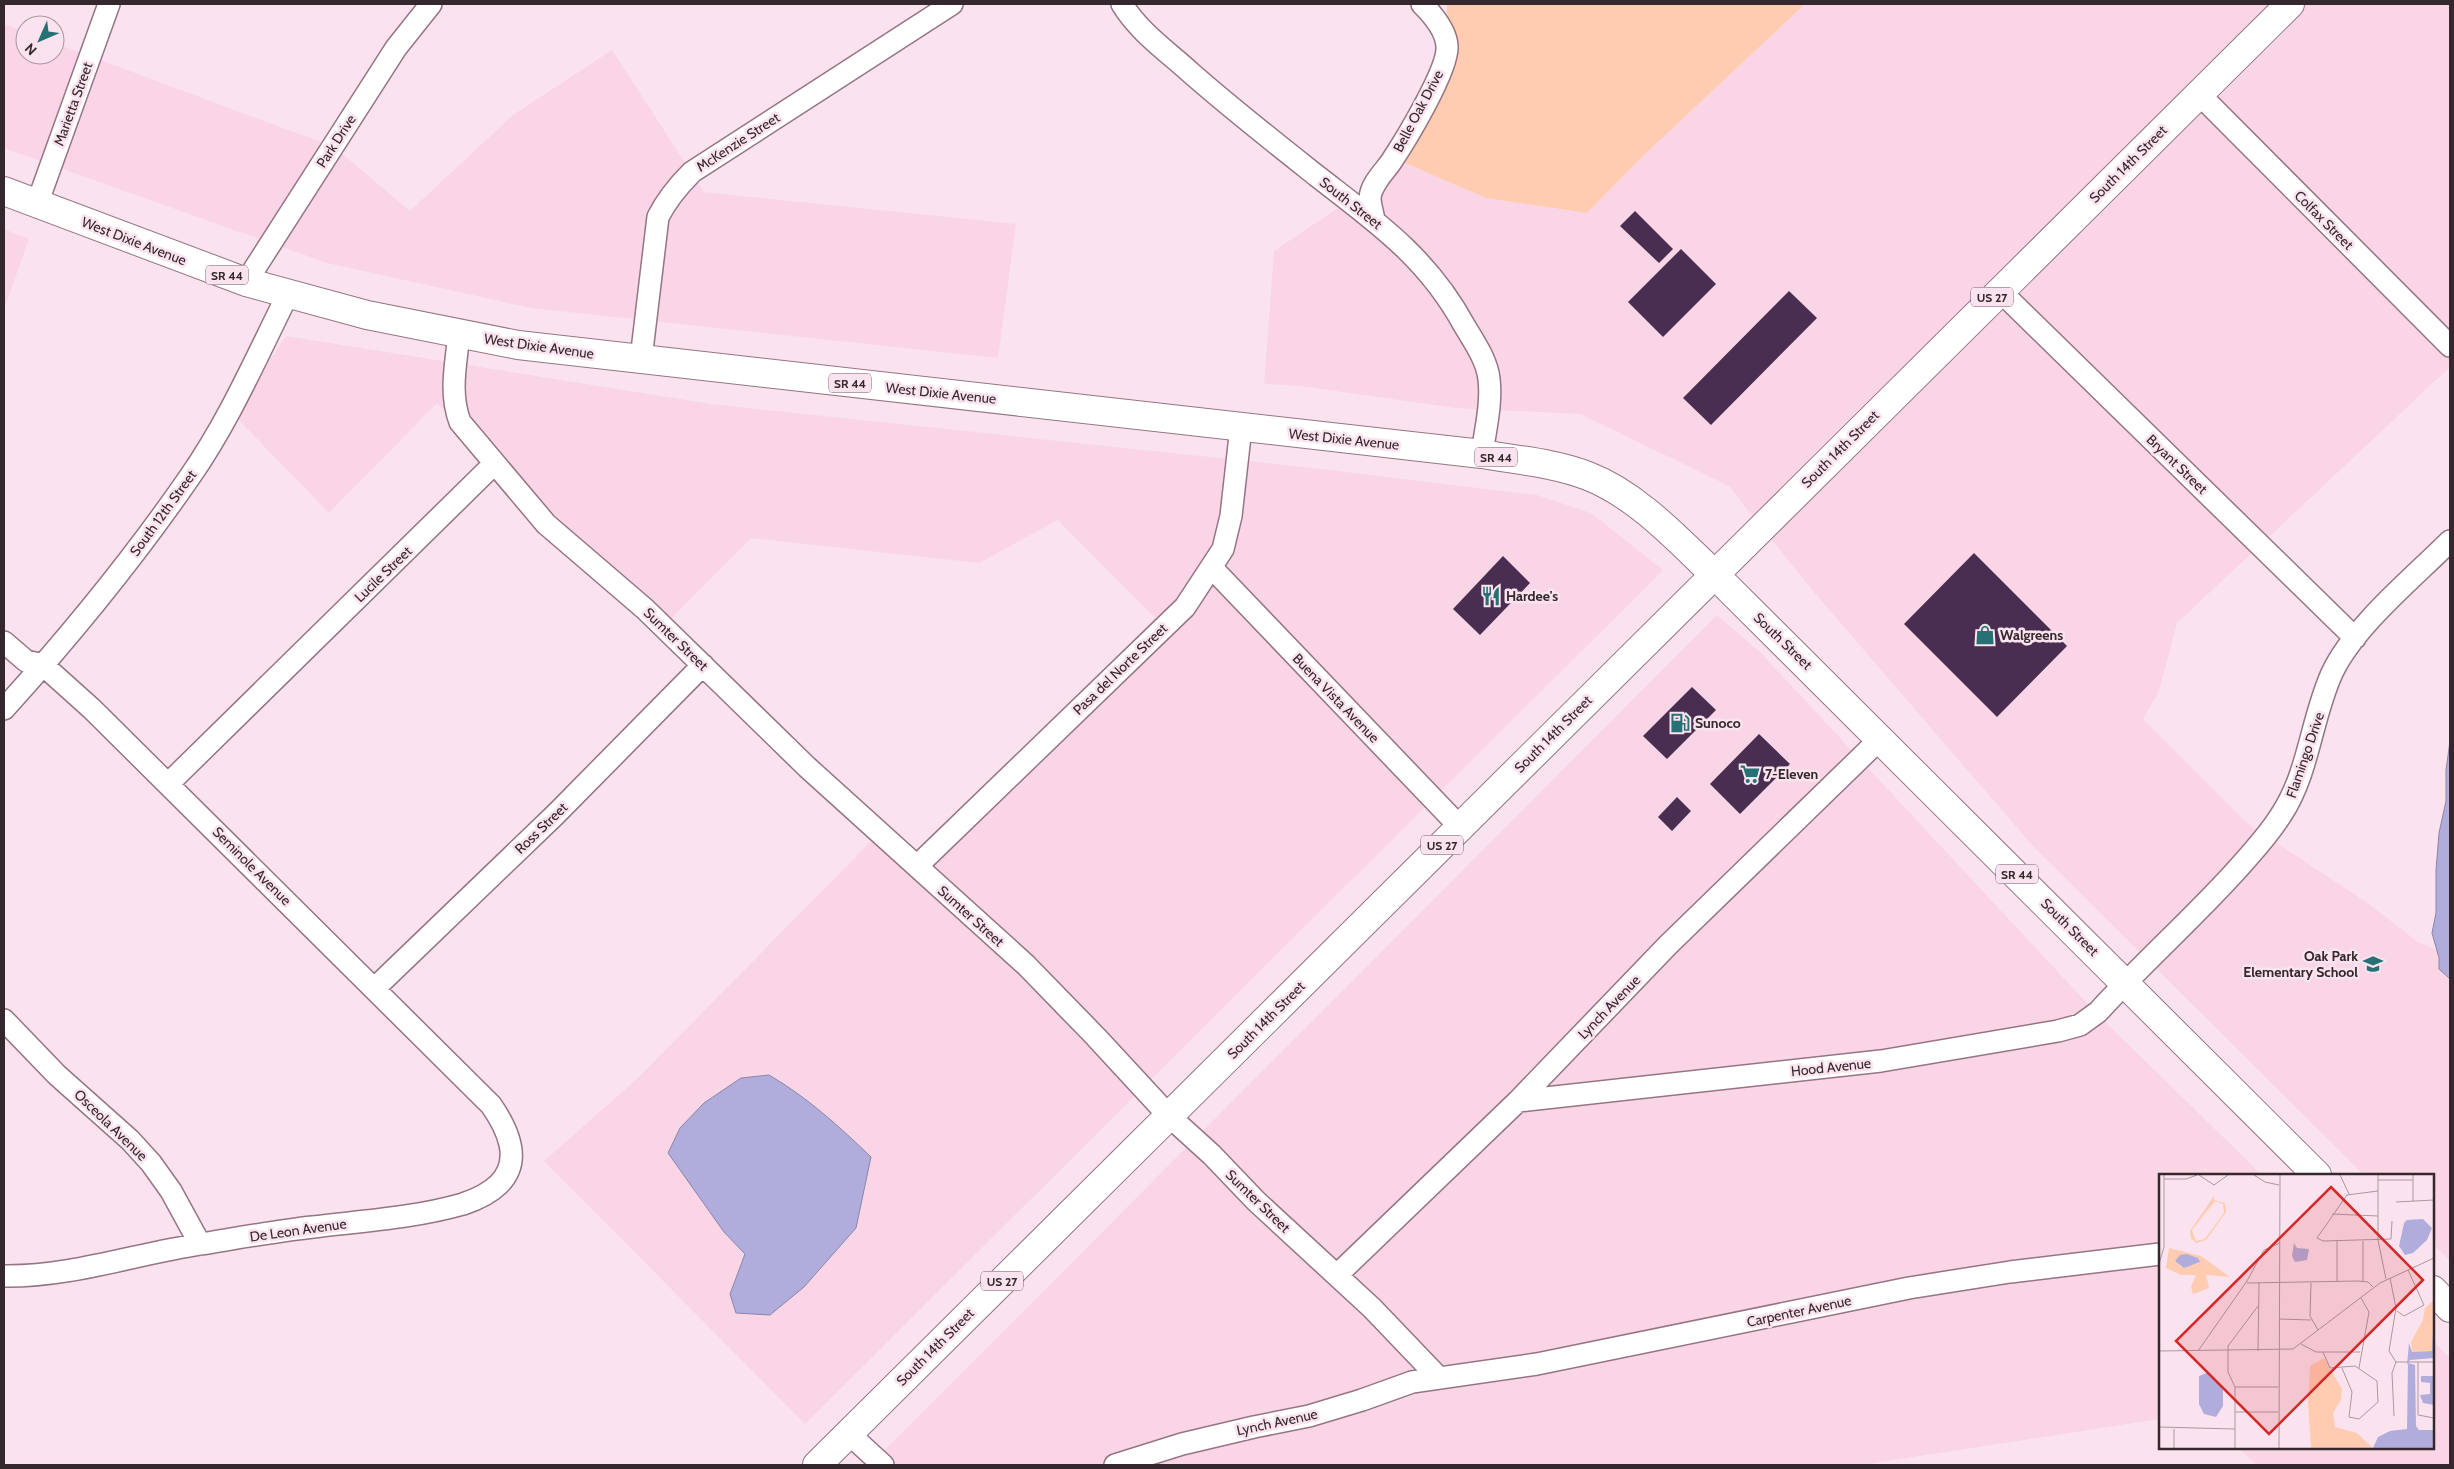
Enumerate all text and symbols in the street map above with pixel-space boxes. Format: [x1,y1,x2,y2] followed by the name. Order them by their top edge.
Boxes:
[15,15,65,65] north arrow
[21,39,41,59] text: N
[50,59,97,148] street label: Marietta Street
[1389,67,1447,155] street label: Belle Oak Drive
[693,108,783,176] street label: McKenzie Street
[312,111,360,171] street label: Park Drive
[2085,121,2171,207] street label: South 14th Street
[1316,173,1386,233] street label: South Street
[2291,187,2358,254] street label: Colfax Street
[79,213,189,269] street label: West Dixie Avenue
[206,266,248,284] road number: SR 44
[1971,288,2013,306] road number: US 27
[483,329,595,363] street label: West Dixie Avenue
[829,373,871,392] road number: SR 44
[885,378,997,408] street label: West Dixie Avenue
[1797,406,1883,492] street label: South 14th Street
[1288,424,1400,454] street label: West Dixie Avenue
[2143,430,2211,498] street label: Bryant Street
[1475,448,1517,467] road number: SR 44
[126,466,200,560] street label: South 12th Street
[350,542,416,606] street label: Lucile Street
[1480,585,1502,607] restaurant icon: Hardee's
[1506,587,1558,605] place label: Hardee's
[640,604,712,674] street label: Sumter Street
[1750,609,1816,674] street label: South Street
[1069,619,1171,719] street label: Pasa del Norte Street
[1974,624,1996,646] shop icon: Walgreens
[2000,626,2063,644] place label: Walgreens
[1289,650,1383,746] street label: Buena Vista Avenue
[1510,691,1596,777] street label: South 14th Street
[2282,710,2328,800] street label: Flamingo Drive
[1669,712,1691,734] fuel station icon: Sunoco
[1695,714,1741,732] place label: Sunoco
[1739,763,1761,785] supermarket icon: 7-Eleven
[1765,765,1818,783] place label: 7-Eleven
[511,798,571,858] street label: Ross Street
[209,823,295,909] street label: Seminole Avenue
[1421,836,1463,854] road number: US 27
[1996,864,2038,884] road number: SR 44
[934,882,1008,951] street label: Sumter Street
[2037,894,2103,960] street label: South Street
[2243,947,2358,981] place label: Oak Park Elementary School
[2362,953,2384,975] school or university icon: Oak Park Elementary School
[1574,971,1644,1043] street label: Lynch Avenue
[1223,977,1309,1063] street label: South 14th Street
[1790,1054,1872,1080] street label: Hood Avenue
[71,1085,151,1165] street label: Osceola Avenue
[1222,1166,1294,1236] street label: Sumter Street
[2159,1174,2434,1449] inset map
[248,1214,348,1246] street label: De Leon Avenue
[981,1272,1023,1290] road number: US 27
[1745,1291,1853,1331] street label: Carpenter Avenue
[892,1304,978,1390] street label: South 14th Street
[1235,1405,1319,1439] street label: Lynch Avenue

